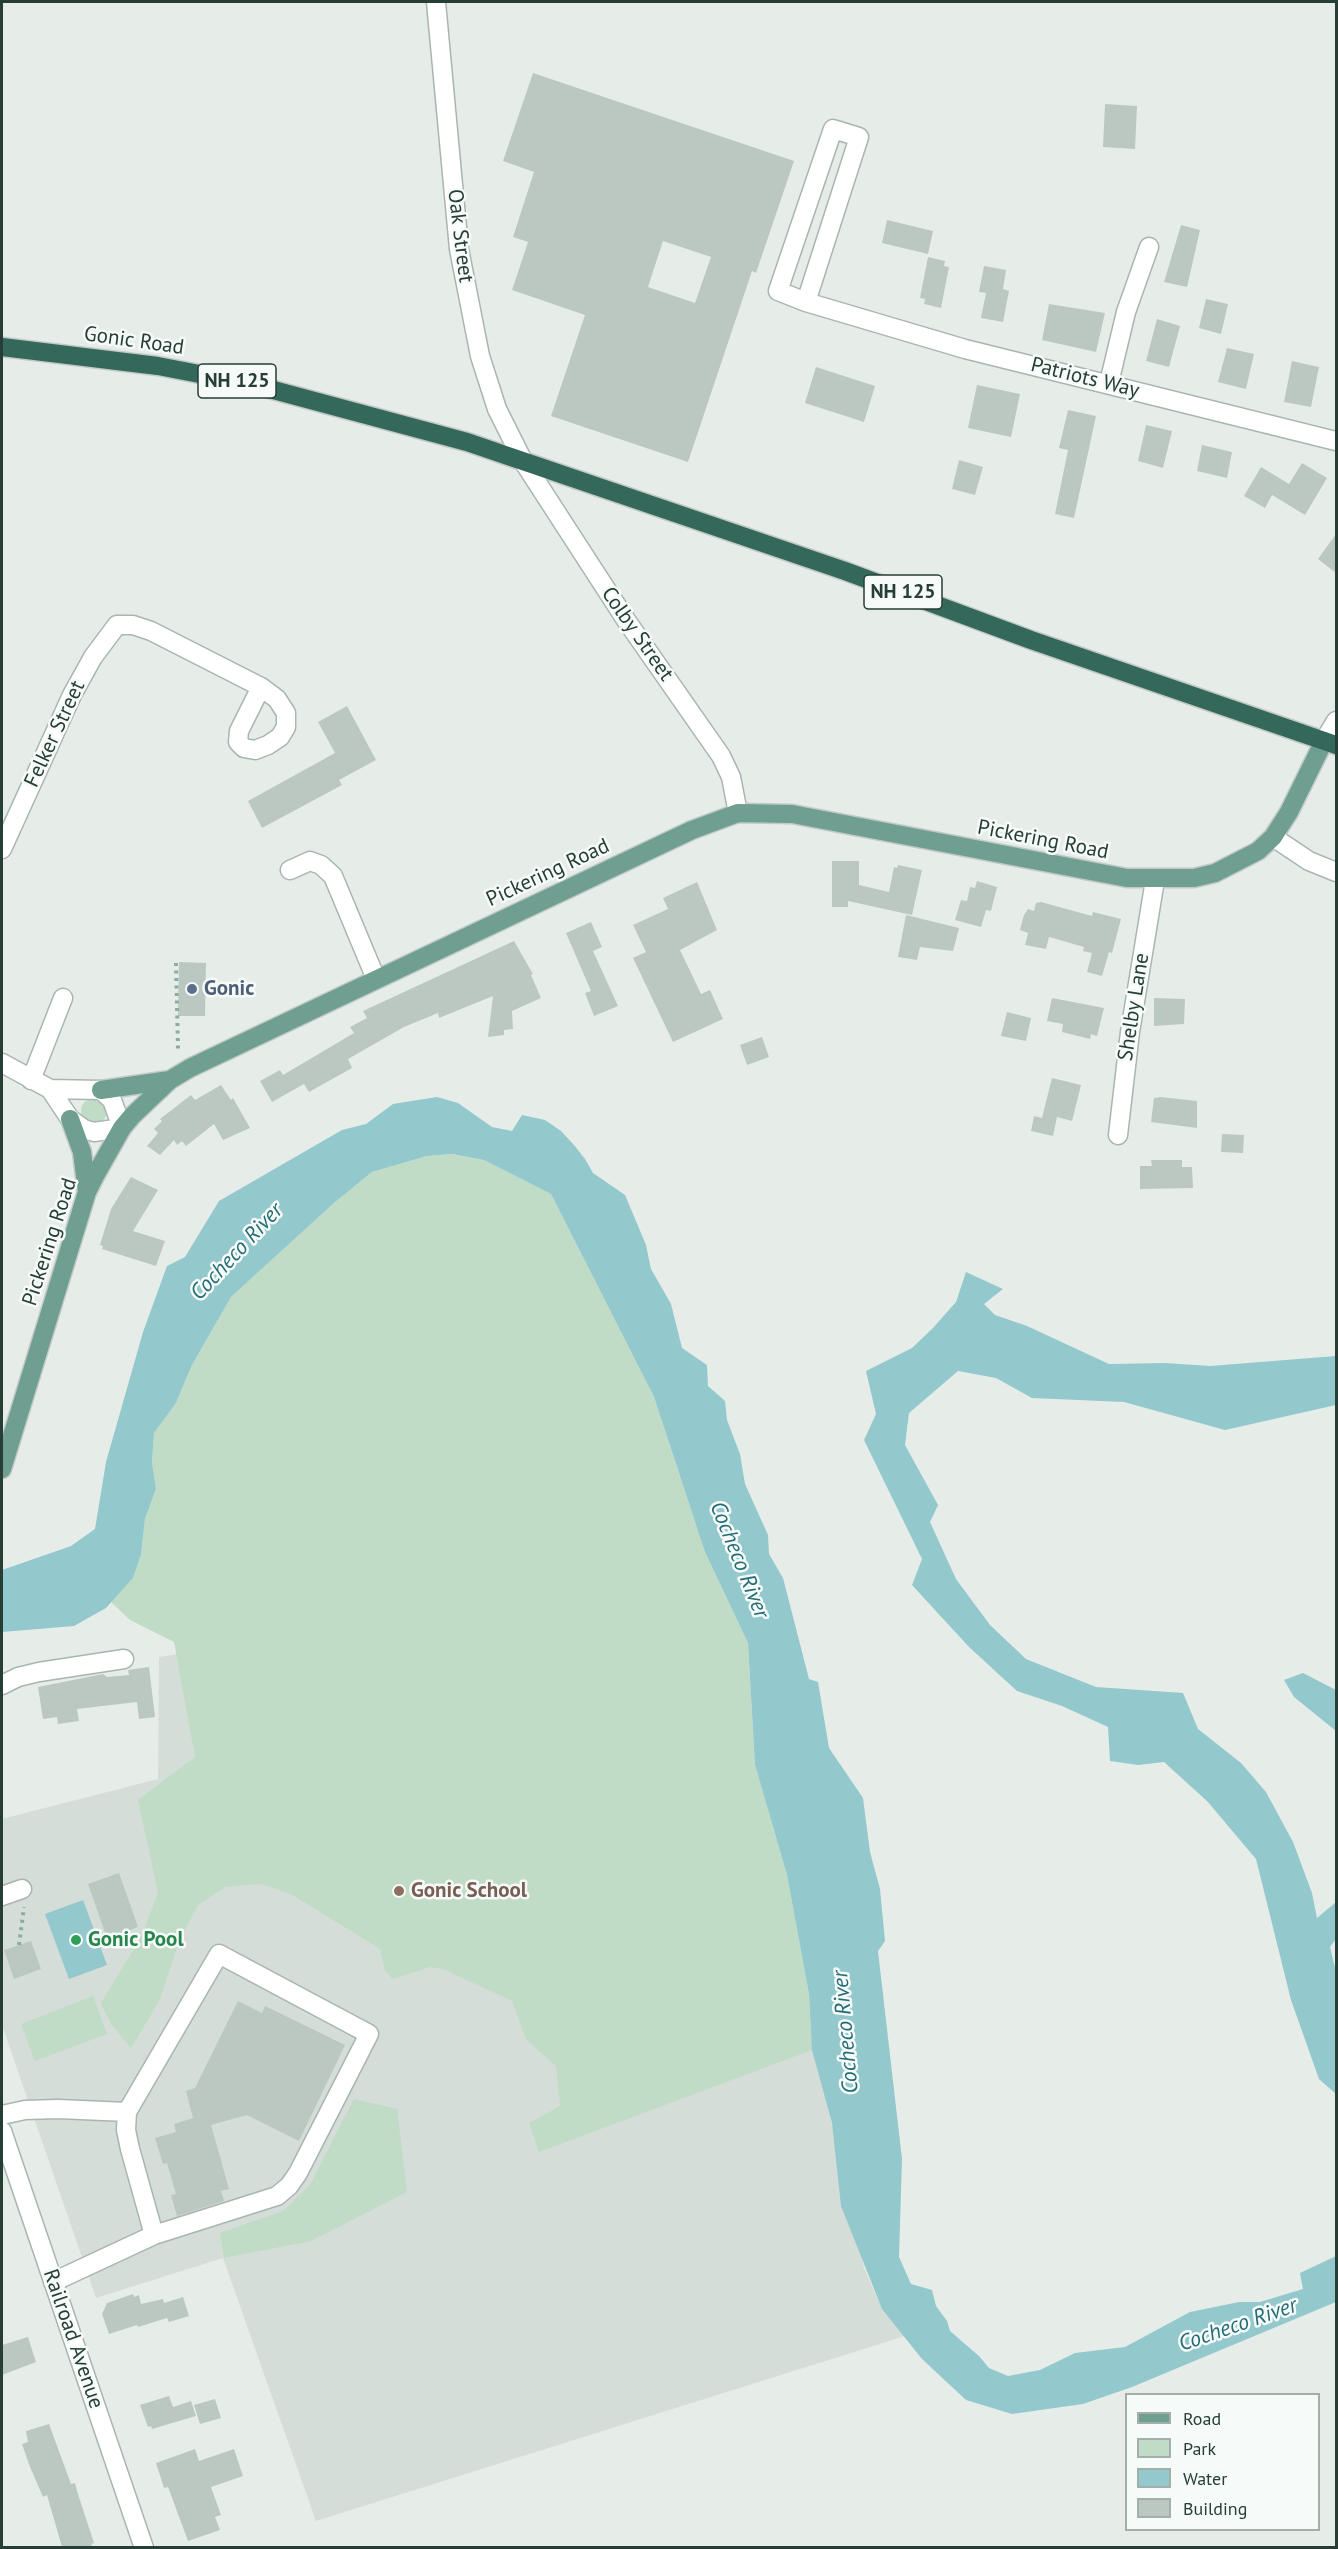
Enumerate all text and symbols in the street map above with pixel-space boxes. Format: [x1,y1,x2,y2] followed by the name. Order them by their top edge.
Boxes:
[442,188,478,284] street label: Oak Street
[82,322,186,360] street label: Gonic Road
[1028,352,1142,404] street label: Patriots Way
[198,364,276,398] road number: NH 125
[864,575,942,609] road number: NH 125
[595,582,679,686] street label: Colby Street
[19,677,91,791] street label: Felker Street
[975,815,1111,865] street label: Pickering Road
[482,833,614,913] street label: Pickering Road
[1113,951,1155,1063] street label: Shelby Lane
[204,976,254,1002] place label: Gonic
[185,982,199,996] marker: Gonic
[17,1175,83,1309] street label: Pickering Road
[185,1198,289,1306] water label: Cocheco River
[704,1498,774,1622] water label: Cocheco River
[411,1878,527,1904] place label: Gonic School
[392,1884,406,1898] marker: Gonic School
[88,1927,184,1953] place label: Gonic Pool
[69,1933,83,1947] marker: Gonic Pool
[827,1969,865,2095] water label: Cocheco River
[37,2266,109,2412] street label: Railroad Avenue
[1175,2292,1301,2358] water label: Cocheco River
[1125,2393,1320,2531] legend
[1183,2407,1221,2430] text: Road
[1183,2437,1216,2460] text: Park
[1183,2467,1227,2490] text: Water
[1183,2497,1247,2520] text: Building

